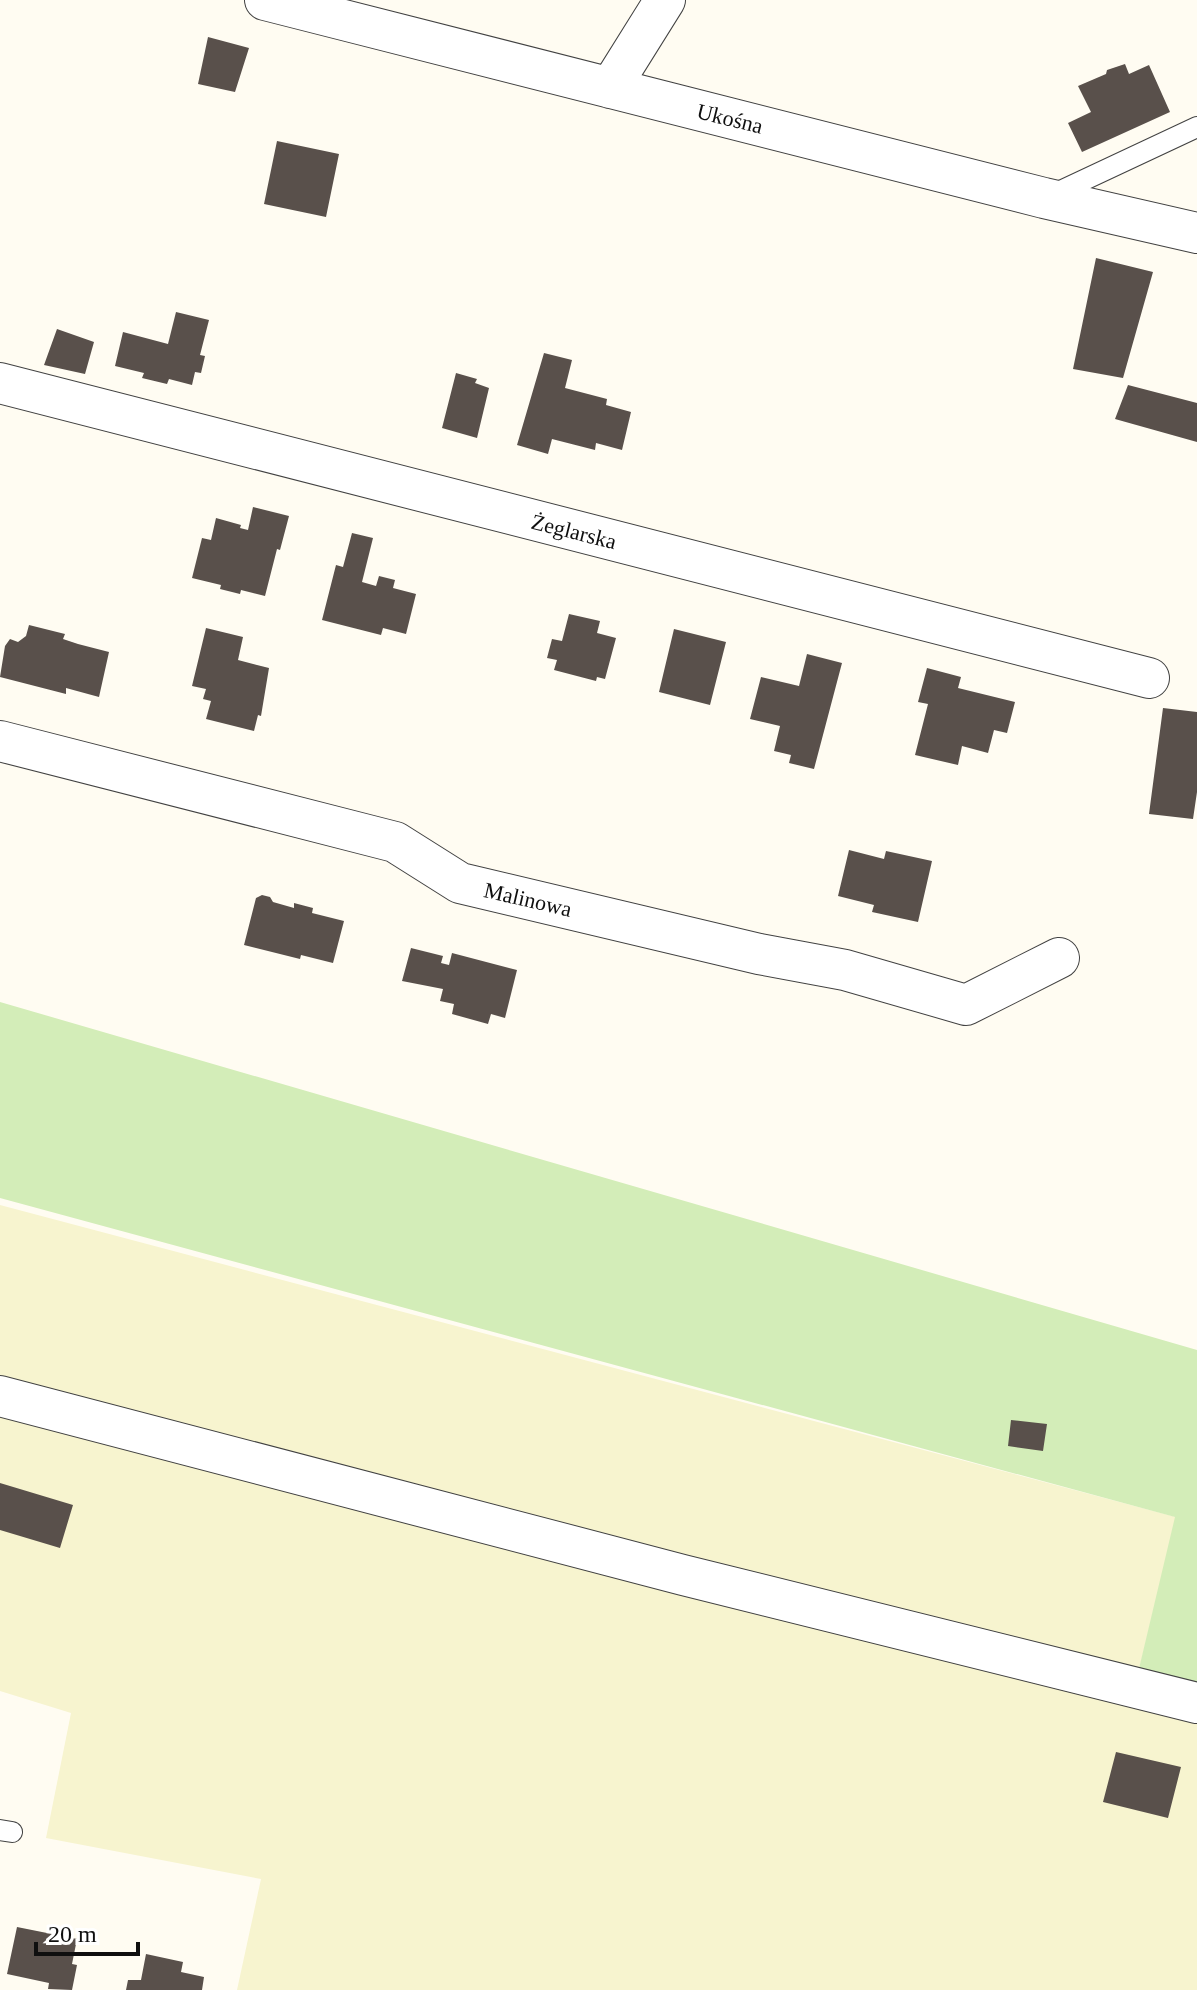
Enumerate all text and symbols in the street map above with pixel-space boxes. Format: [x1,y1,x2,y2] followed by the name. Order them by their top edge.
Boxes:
[694,98,766,139] street label: Ukośna
[529,509,619,554] street label: Żeglarska
[482,877,574,922] street label: Malinowa
[36,1906,138,1956] scale bar
[48,1921,97,1947] text: 20 m

